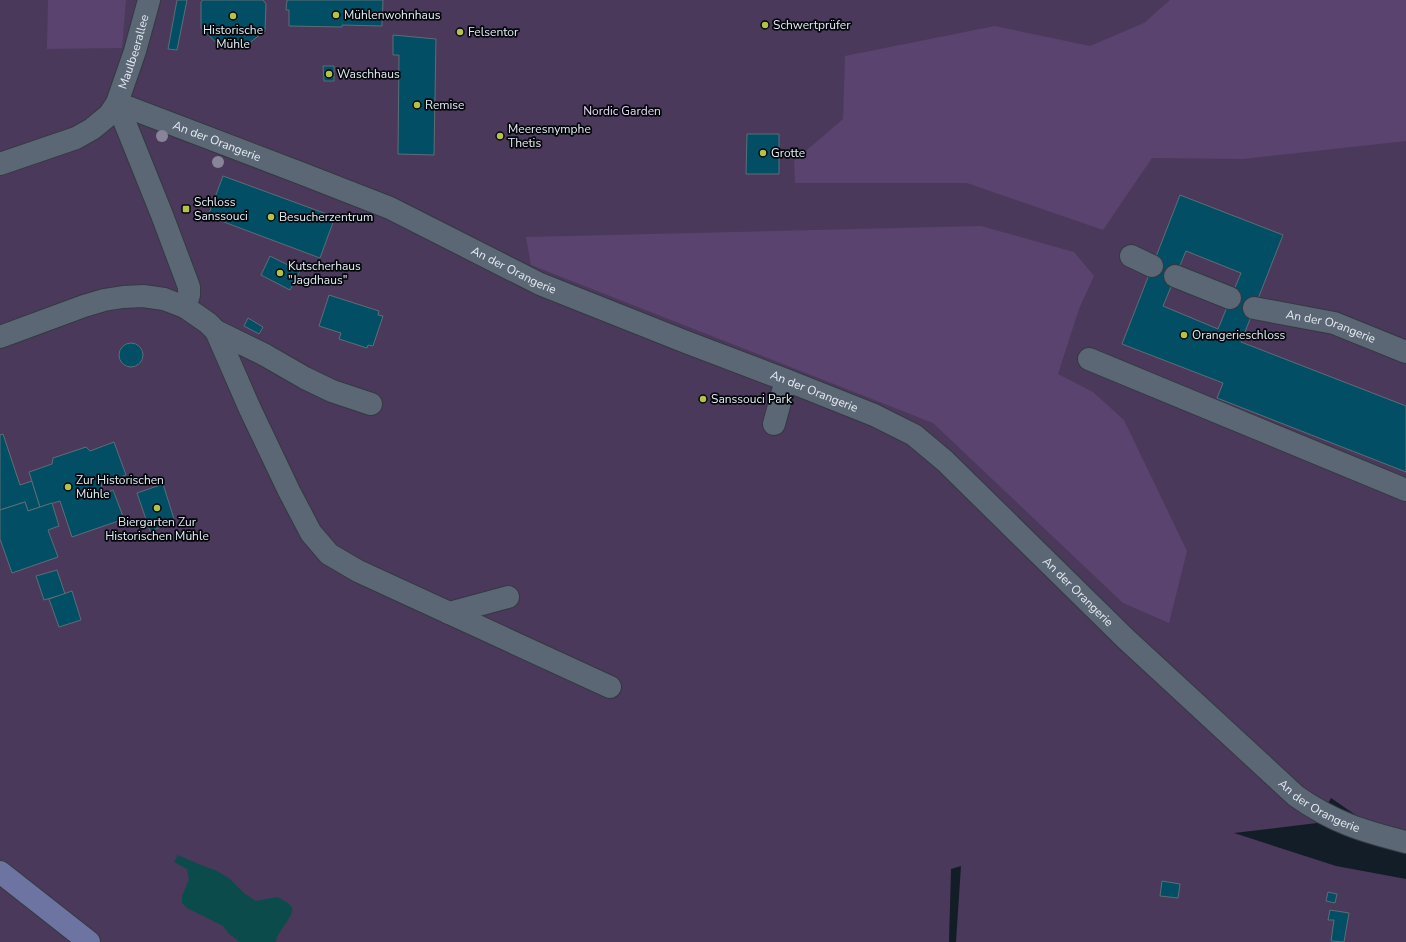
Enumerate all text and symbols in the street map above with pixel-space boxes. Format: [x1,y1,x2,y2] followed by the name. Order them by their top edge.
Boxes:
[344,7,441,23] place label: Mühlenwohnhaus
[331,10,341,20] marker: Mühlenwohnhaus
[228,11,238,21] marker: Historische Mühle
[114,13,153,91] street label: Maulbeerallee
[773,17,851,33] place label: Schwertprüfer
[760,20,770,30] marker: Schwertprüfer
[203,22,263,52] place label: Historische Mühle
[468,24,519,40] place label: Felsentor
[455,27,465,37] marker: Felsentor
[337,66,400,82] place label: Waschhaus
[324,69,334,79] marker: Waschhaus
[425,97,465,113] place label: Remise
[412,100,422,110] marker: Remise
[583,103,661,119] park label: Nordic Garden
[171,117,263,165] street label: An der Orangerie
[508,121,591,151] place label: Meeresnymphe Thetis
[495,131,505,141] marker: Meeresnymphe Thetis
[771,145,805,161] place label: Grotte
[758,148,768,158] marker: Grotte
[194,194,248,224] place label: Schloss Sanssouci
[181,204,191,214] marker: Schloss Sanssouci
[279,209,373,225] place label: Besucherzentrum
[266,212,276,222] marker: Besucherzentrum
[468,242,559,298] street label: An der Orangerie
[288,258,361,288] place label: Kutscherhaus "Jagdhaus"
[275,268,285,278] marker: Kutscherhaus "Jagdhaus"
[1284,306,1378,347] street label: An der Orangerie
[1192,327,1286,343] place label: Orangerieschloss
[1179,330,1189,340] marker: Orangerieschloss
[768,367,860,416] street label: An der Orangerie
[711,391,793,407] place label: Sanssouci Park
[698,394,708,404] marker: Sanssouci Park
[76,472,164,502] place label: Zur Historischen Mühle
[63,482,73,492] marker: Zur Historischen Mühle
[152,503,162,513] marker: Biergarten Zur Historischen Mühle
[105,514,209,544] place label: Biergarten Zur Historischen Mühle
[1039,553,1117,630] street label: An der Orangerie
[1275,776,1362,836] street label: An der Orangerie

